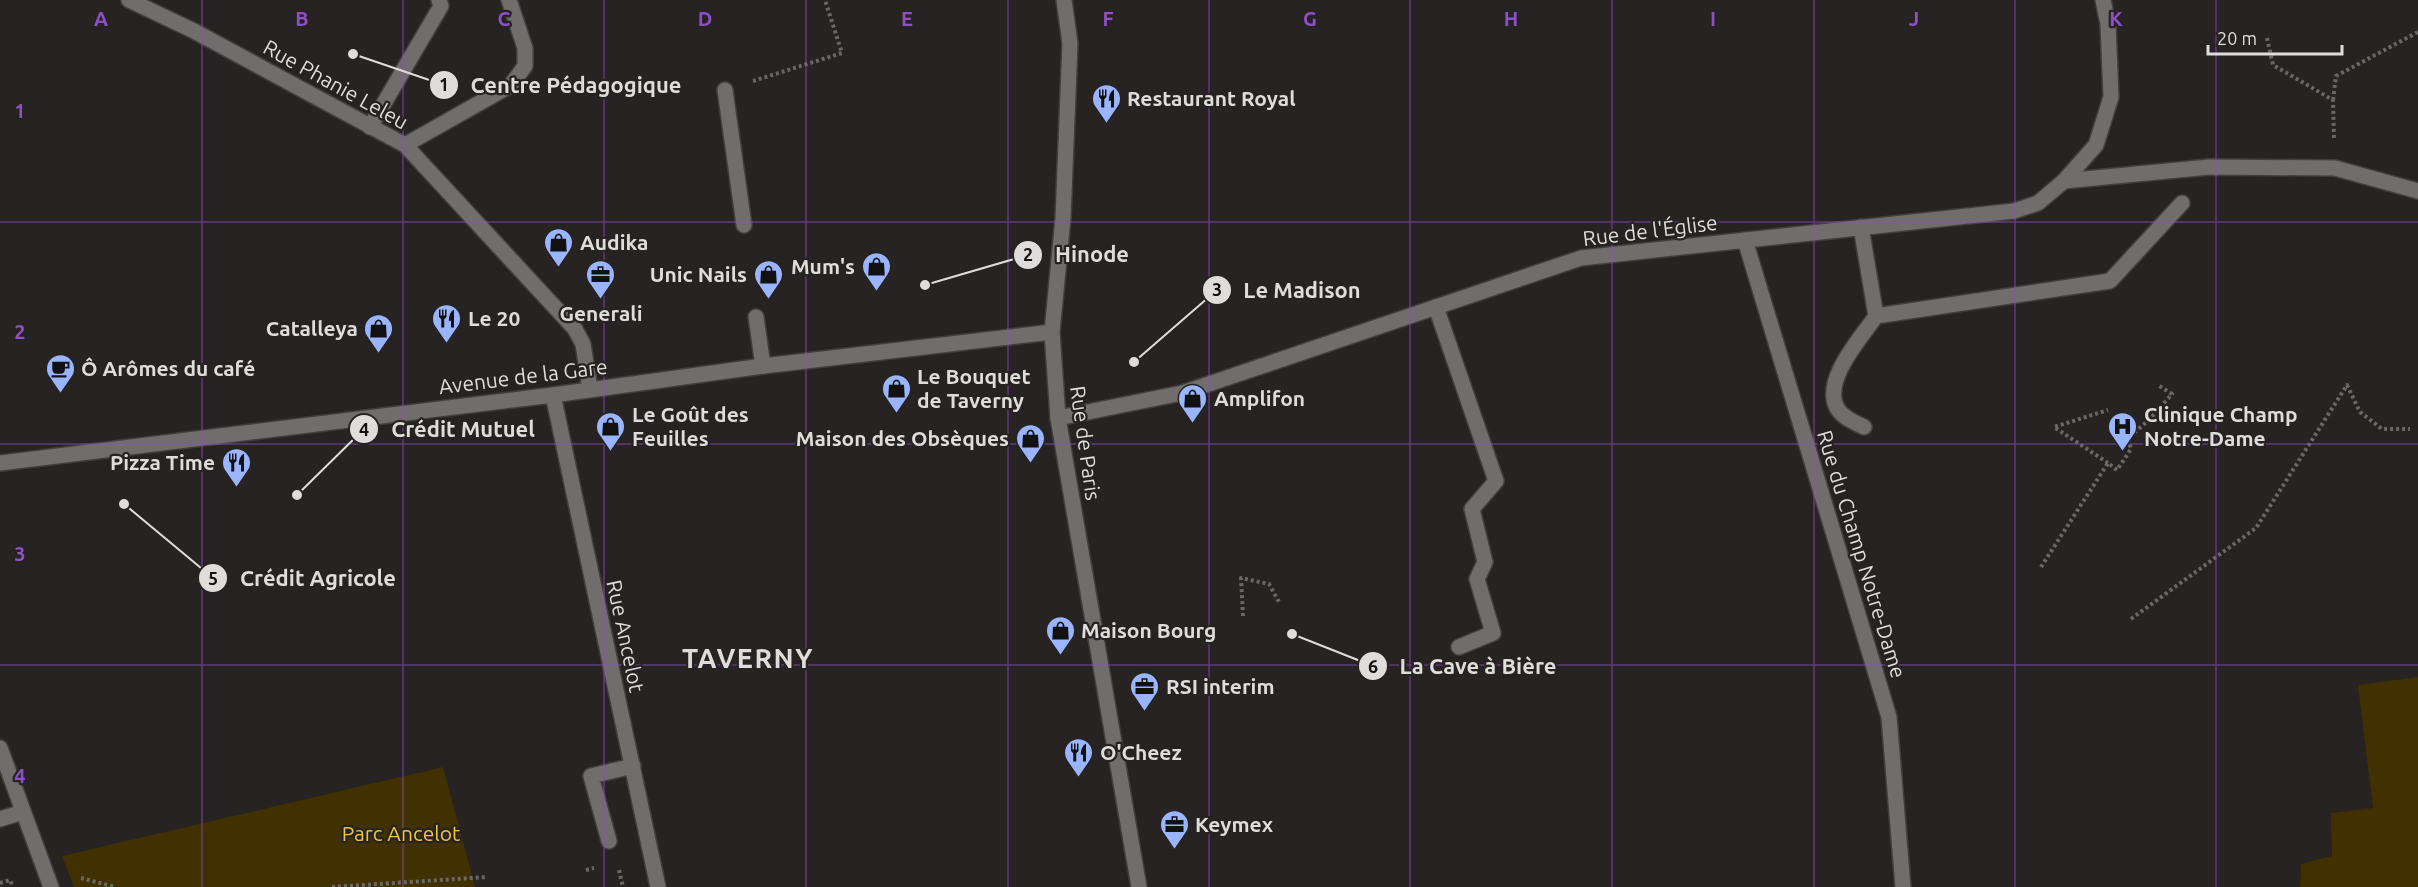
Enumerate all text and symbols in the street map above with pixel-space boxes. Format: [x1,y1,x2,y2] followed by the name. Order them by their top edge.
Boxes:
[94,7,108,30] text: A
[295,7,309,30] text: B
[498,7,511,30] text: C
[698,7,712,30] text: D
[901,7,913,30] text: E
[1102,7,1114,30] text: F
[1303,7,1317,30] text: G
[1504,7,1518,30] text: H
[1710,7,1716,30] text: I
[1909,7,1919,30] text: J
[2109,7,2123,30] text: K
[2208,18,2342,56] scale bar
[2217,28,2257,48] text: 20 m
[259,34,413,134] street label: Rue Phanie Leleu
[429,65,694,105] callout: Centre Pédagogique
[471,72,682,97] text: Centre Pédagogique
[439,74,449,94] text: 1
[1090,82,1122,124] restaurant icon: Restaurant Royal
[1127,86,1296,110] place label: Restaurant Royal
[14,99,26,122] text: 1
[1581,210,1719,250] street label: Rue de l'Église
[543,226,575,268] shop icon: Audika
[580,230,649,254] place label: Audika
[1013,235,1141,275] callout: Hinode
[1055,241,1129,266] text: Hinode
[1023,244,1033,264] text: 2
[860,250,892,292] shop icon: Mum's
[791,254,855,278] place label: Mum's
[585,258,617,300] office icon: Generali
[752,258,784,300] shop icon: Unic Nails
[650,262,747,286] place label: Unic Nails
[1202,270,1373,310] callout: Le Madison
[1243,277,1361,302] text: Le Madison
[1212,279,1222,299] text: 3
[559,301,643,325] place label: Generali
[431,302,463,344] restaurant icon: Le 20
[468,306,520,330] place label: Le 20
[363,312,395,354] shop icon: Catalleya
[266,316,358,340] place label: Catalleya
[14,320,26,343] text: 2
[44,352,76,394] cafe icon: Ô Arômes du café
[437,354,609,398] street label: Avenue de la Gare
[81,356,255,380] place label: Ô Arômes du café
[917,364,1030,412] place label: Le Bouquet de Taverny
[880,372,912,414] shop icon: Le Bouquet de Taverny
[1177,382,1209,424] shop icon: Amplifon
[1066,384,1106,502] street label: Rue de Paris
[1214,386,1305,410] place label: Amplifon
[632,402,749,450] place label: Le Goût des Feuilles
[2144,402,2297,450] place label: Clinique Champ Notre-Dame
[349,409,547,449] callout: Crédit Mutuel
[595,410,627,452] shop icon: Le Goût des Feuilles
[2107,410,2139,452] hospital icon: Clinique Champ Notre-Dame
[391,416,535,441] text: Crédit Mutuel
[359,419,369,439] text: 4
[1014,422,1046,464] shop icon: Maison des Obsèques
[796,426,1009,450] place label: Maison des Obsèques
[1813,427,1911,681] street label: Rue du Champ Notre-Dame
[220,446,252,488] restaurant icon: Pizza Time
[110,450,215,474] place label: Pizza Time
[14,542,26,565] text: 3
[198,558,408,598] callout: Crédit Agricole
[240,565,396,590] text: Crédit Agricole
[208,568,218,588] text: 5
[602,578,650,694] street label: Rue Ancelot
[1044,614,1076,656] shop icon: Maison Bourg
[1081,618,1216,642] place label: Maison Bourg
[682,643,814,673] district label: TAVERNY
[1358,646,1568,686] callout: La Cave à Bière
[1400,653,1556,678] text: La Cave à Bière
[1368,656,1378,676] text: 6
[1129,670,1161,712] office icon: RSI interim
[1166,674,1275,698] place label: RSI interim
[1063,736,1095,778] restaurant icon: O'Cheez
[1100,740,1182,764] place label: O'Cheez
[14,764,26,787] text: 4
[1158,808,1190,850] office icon: Keymex
[1195,812,1274,836] place label: Keymex
[342,821,460,845] park label: Parc Ancelot

